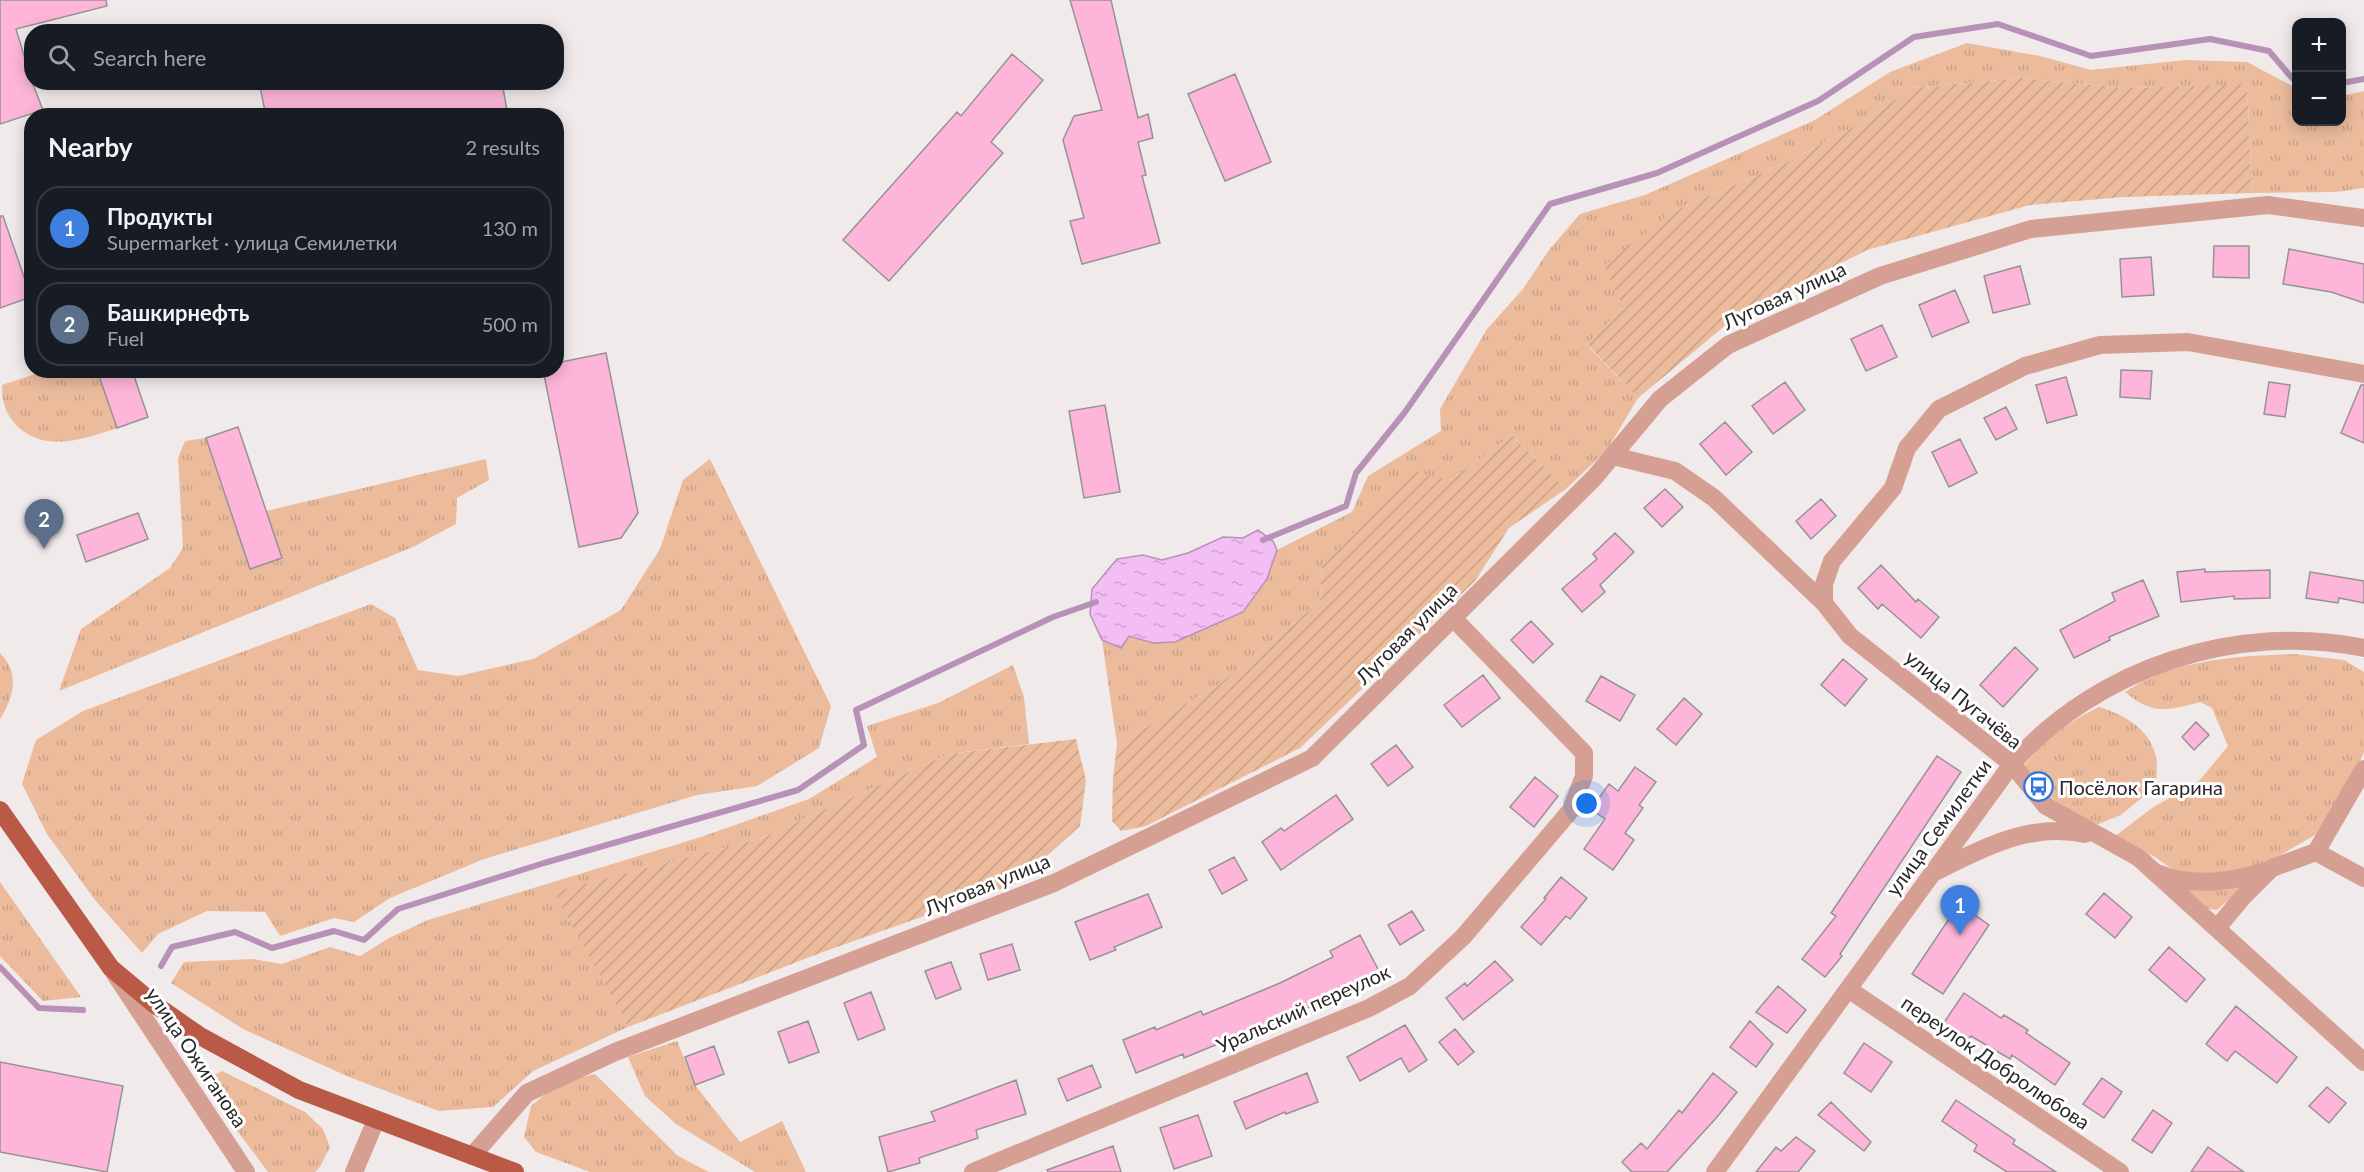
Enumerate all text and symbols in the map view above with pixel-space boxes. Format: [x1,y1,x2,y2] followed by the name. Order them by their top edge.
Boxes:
[2292,18,2346,126] map controls
[2292,18,2346,72] button: +
[24,24,564,90] search box
[45,41,78,74] icon: search
[93,44,206,71] text: Search here
[2292,72,2346,126] button: −
[48,131,133,163] text: Nearby
[465,135,540,159] text: 2 results
[107,203,213,230] text: Продукты
[64,216,75,240] text: 1
[482,216,538,240] text: 130 m
[107,230,397,254] text: Supermarket · улица Семилетки
[1718,256,1849,334] street label: Луговая улица
[107,299,250,326] text: Башкирнефть
[64,312,75,336] text: 2
[482,312,538,336] text: 500 m
[107,326,144,350] text: Fuel
[24,500,63,549] pin: 2
[1350,577,1462,689] street label: Луговая улица
[1901,645,2027,753] street label: улица Пугачёва
[1880,754,1996,900] street label: улица Семилетки
[2022,771,2054,803] bus stop icon: Посёлок Гагарина
[2059,775,2223,799] place label: Посёлок Гагарина
[1572,789,1601,818] your location
[920,848,1053,920] street label: Луговая улица
[1940,886,1980,935] pin: 1
[1212,959,1394,1057] street label: Уральский переулок
[141,983,253,1131] street label: улица Ожиганова
[1897,990,2095,1134] street label: переулок Добролюбова

